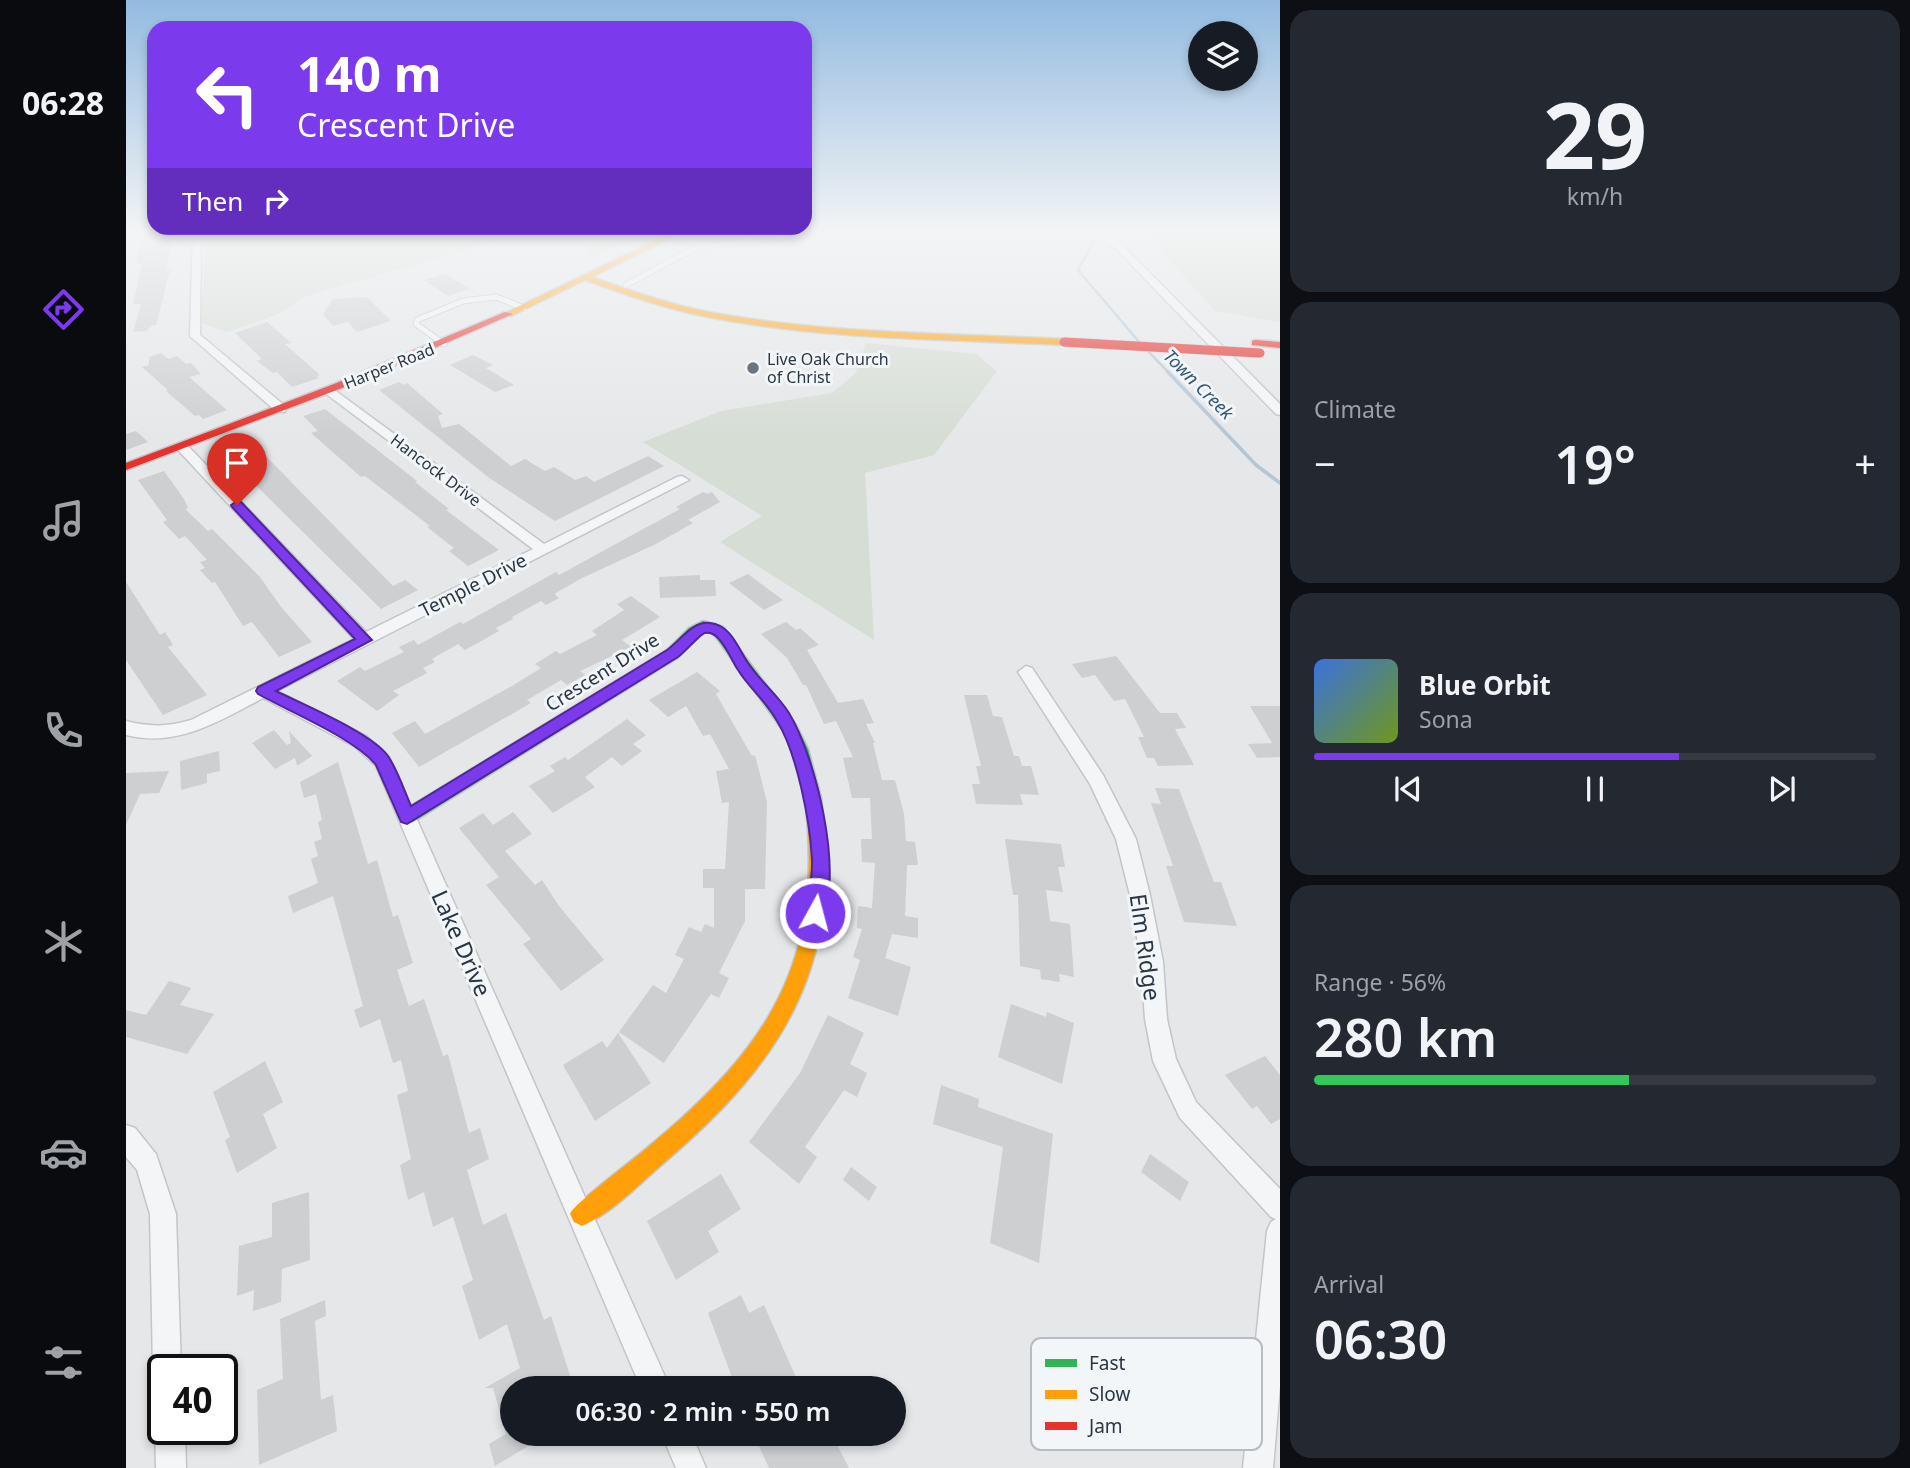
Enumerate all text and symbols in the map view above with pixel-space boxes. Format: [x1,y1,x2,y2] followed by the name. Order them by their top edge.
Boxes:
[1188,21,1258,91] map controls
[1188,21,1258,91] button: layers
[297,40,442,106] text: 140 m
[182,49,273,140] icon: left
[1543,72,1647,196] text: 29
[22,81,104,124] text: 06:28
[297,103,515,146] text: Crescent Drive
[1567,180,1623,212] text: km/h
[257,182,295,220] icon: right
[182,183,243,219] text: Then
[39,285,88,334] icon: directions
[341,338,437,394] street label: Harper Road
[1159,344,1240,425] water label: Town Creek
[767,348,889,388] place label: Live Oak Church of Christ
[745,360,761,376] marker: Live Oak Church of Christ
[1314,393,1396,425] text: Climate
[1554,428,1636,499] text: 19°
[386,429,486,511] street label: Hancock Drive
[207,433,267,505] pin
[1314,437,1336,489] text: −
[1854,437,1876,489] text: +
[218,444,256,482] icon: arrive
[39,496,88,545] icon: music
[415,547,531,623] street label: Temple Drive
[540,627,664,717] street label: Crescent Drive
[1419,667,1551,703] text: Blue Orbit
[1419,703,1473,735] text: Sona
[39,706,88,755] icon: phone
[1389,770,1427,808] icon: previous
[1576,770,1614,808] icon: pause
[1763,770,1801,808] icon: next
[778,876,852,950] position arrow
[424,885,500,1001] street label: Lake Drive
[1123,891,1169,1003] street label: Elm Ridge
[39,917,88,966] icon: climate
[1314,966,1446,998] text: Range · 56%
[1314,1001,1497,1072] text: 280 km
[39,1128,88,1177] icon: car
[1314,1268,1384,1300] text: Arrival
[1314,1303,1447,1374] text: 06:30
[39,1338,88,1387] icon: filters
[1031,1338,1262,1450] legend
[1089,1350,1126,1376] text: Fast
[147,1354,238,1445] speed limit sign: 40
[1089,1381,1130,1407] text: Slow
[576,1393,830,1429] text: 06:30 · 2 min · 550 m
[1087,1413,1123,1439] text: Jam

